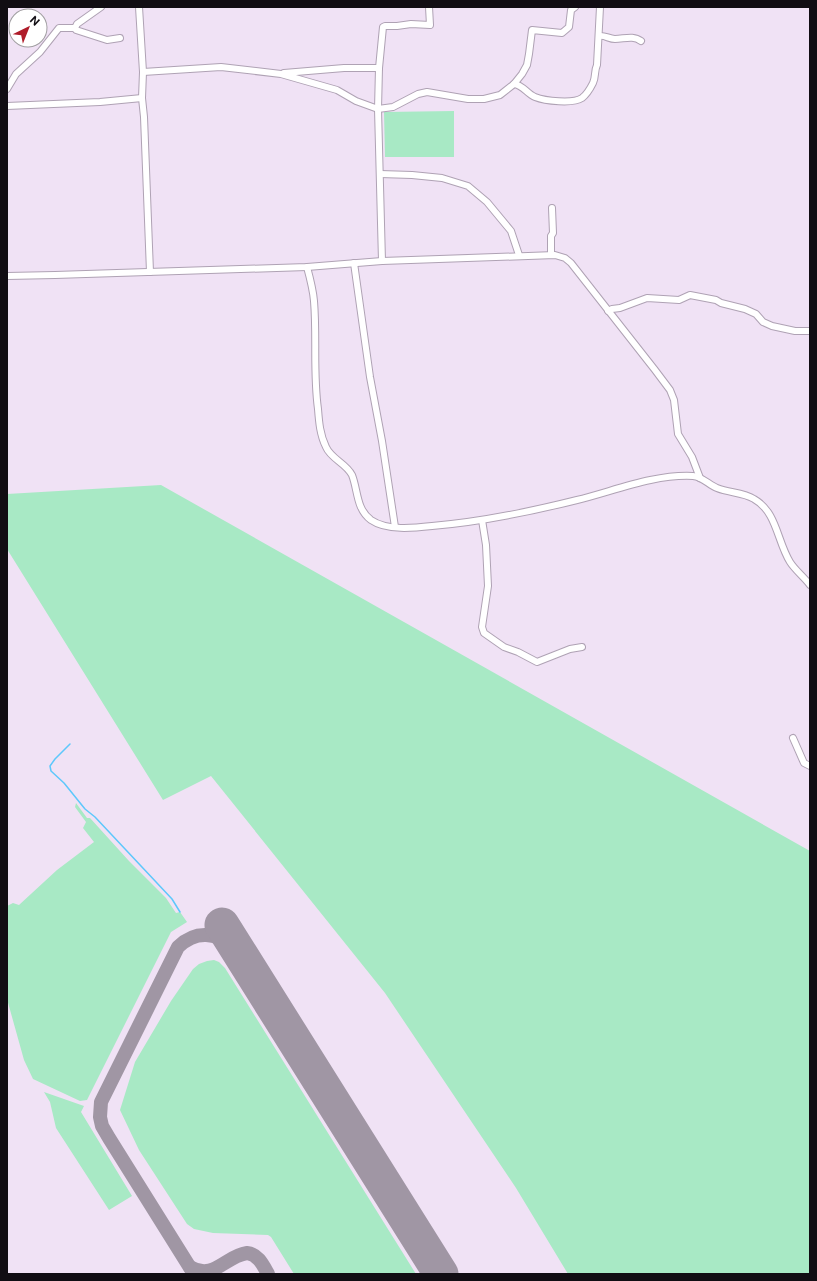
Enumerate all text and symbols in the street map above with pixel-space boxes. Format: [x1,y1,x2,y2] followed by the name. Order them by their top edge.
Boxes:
[8,8,48,48] north arrow
[28,13,42,28] text: N

